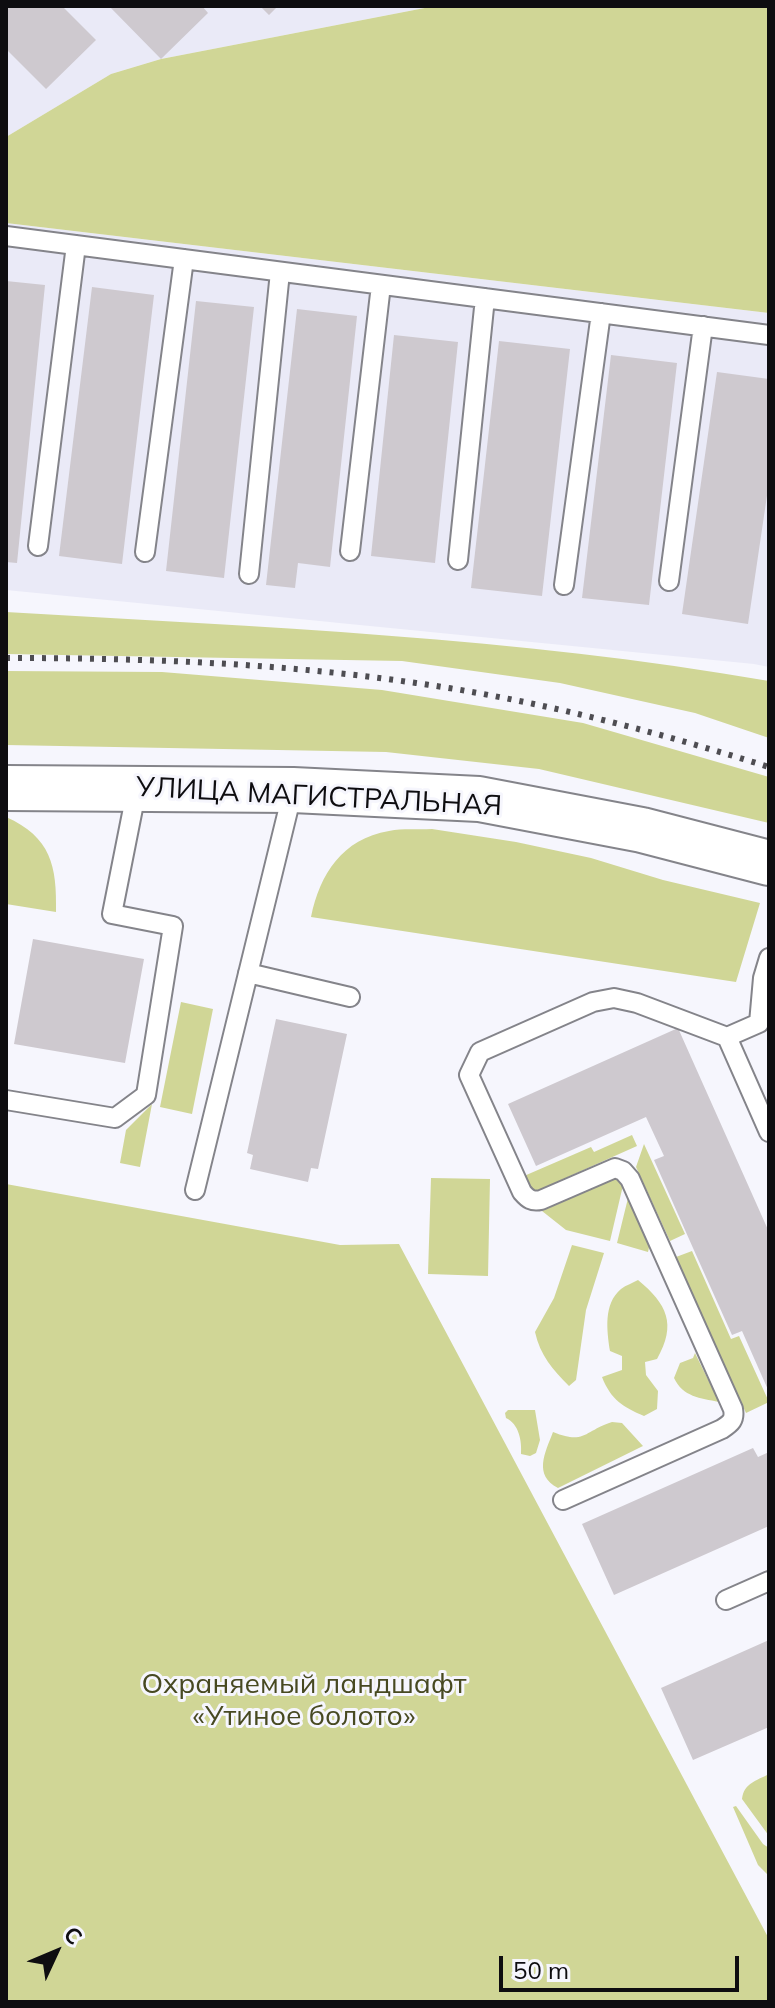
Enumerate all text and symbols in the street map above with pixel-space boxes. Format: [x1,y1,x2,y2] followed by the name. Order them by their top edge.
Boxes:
[135,771,503,823] street label: УЛИЦА МАГИСТРАЛЬНАЯ
[141,1668,467,1734] park label: Охраняемый ландшафт «Утиное болото»
[16,1912,96,1992] north arrow
[58,1920,89,1950] text: С
[503,1940,743,1990] scale bar
[513,1955,569,1985] text: 50 m

